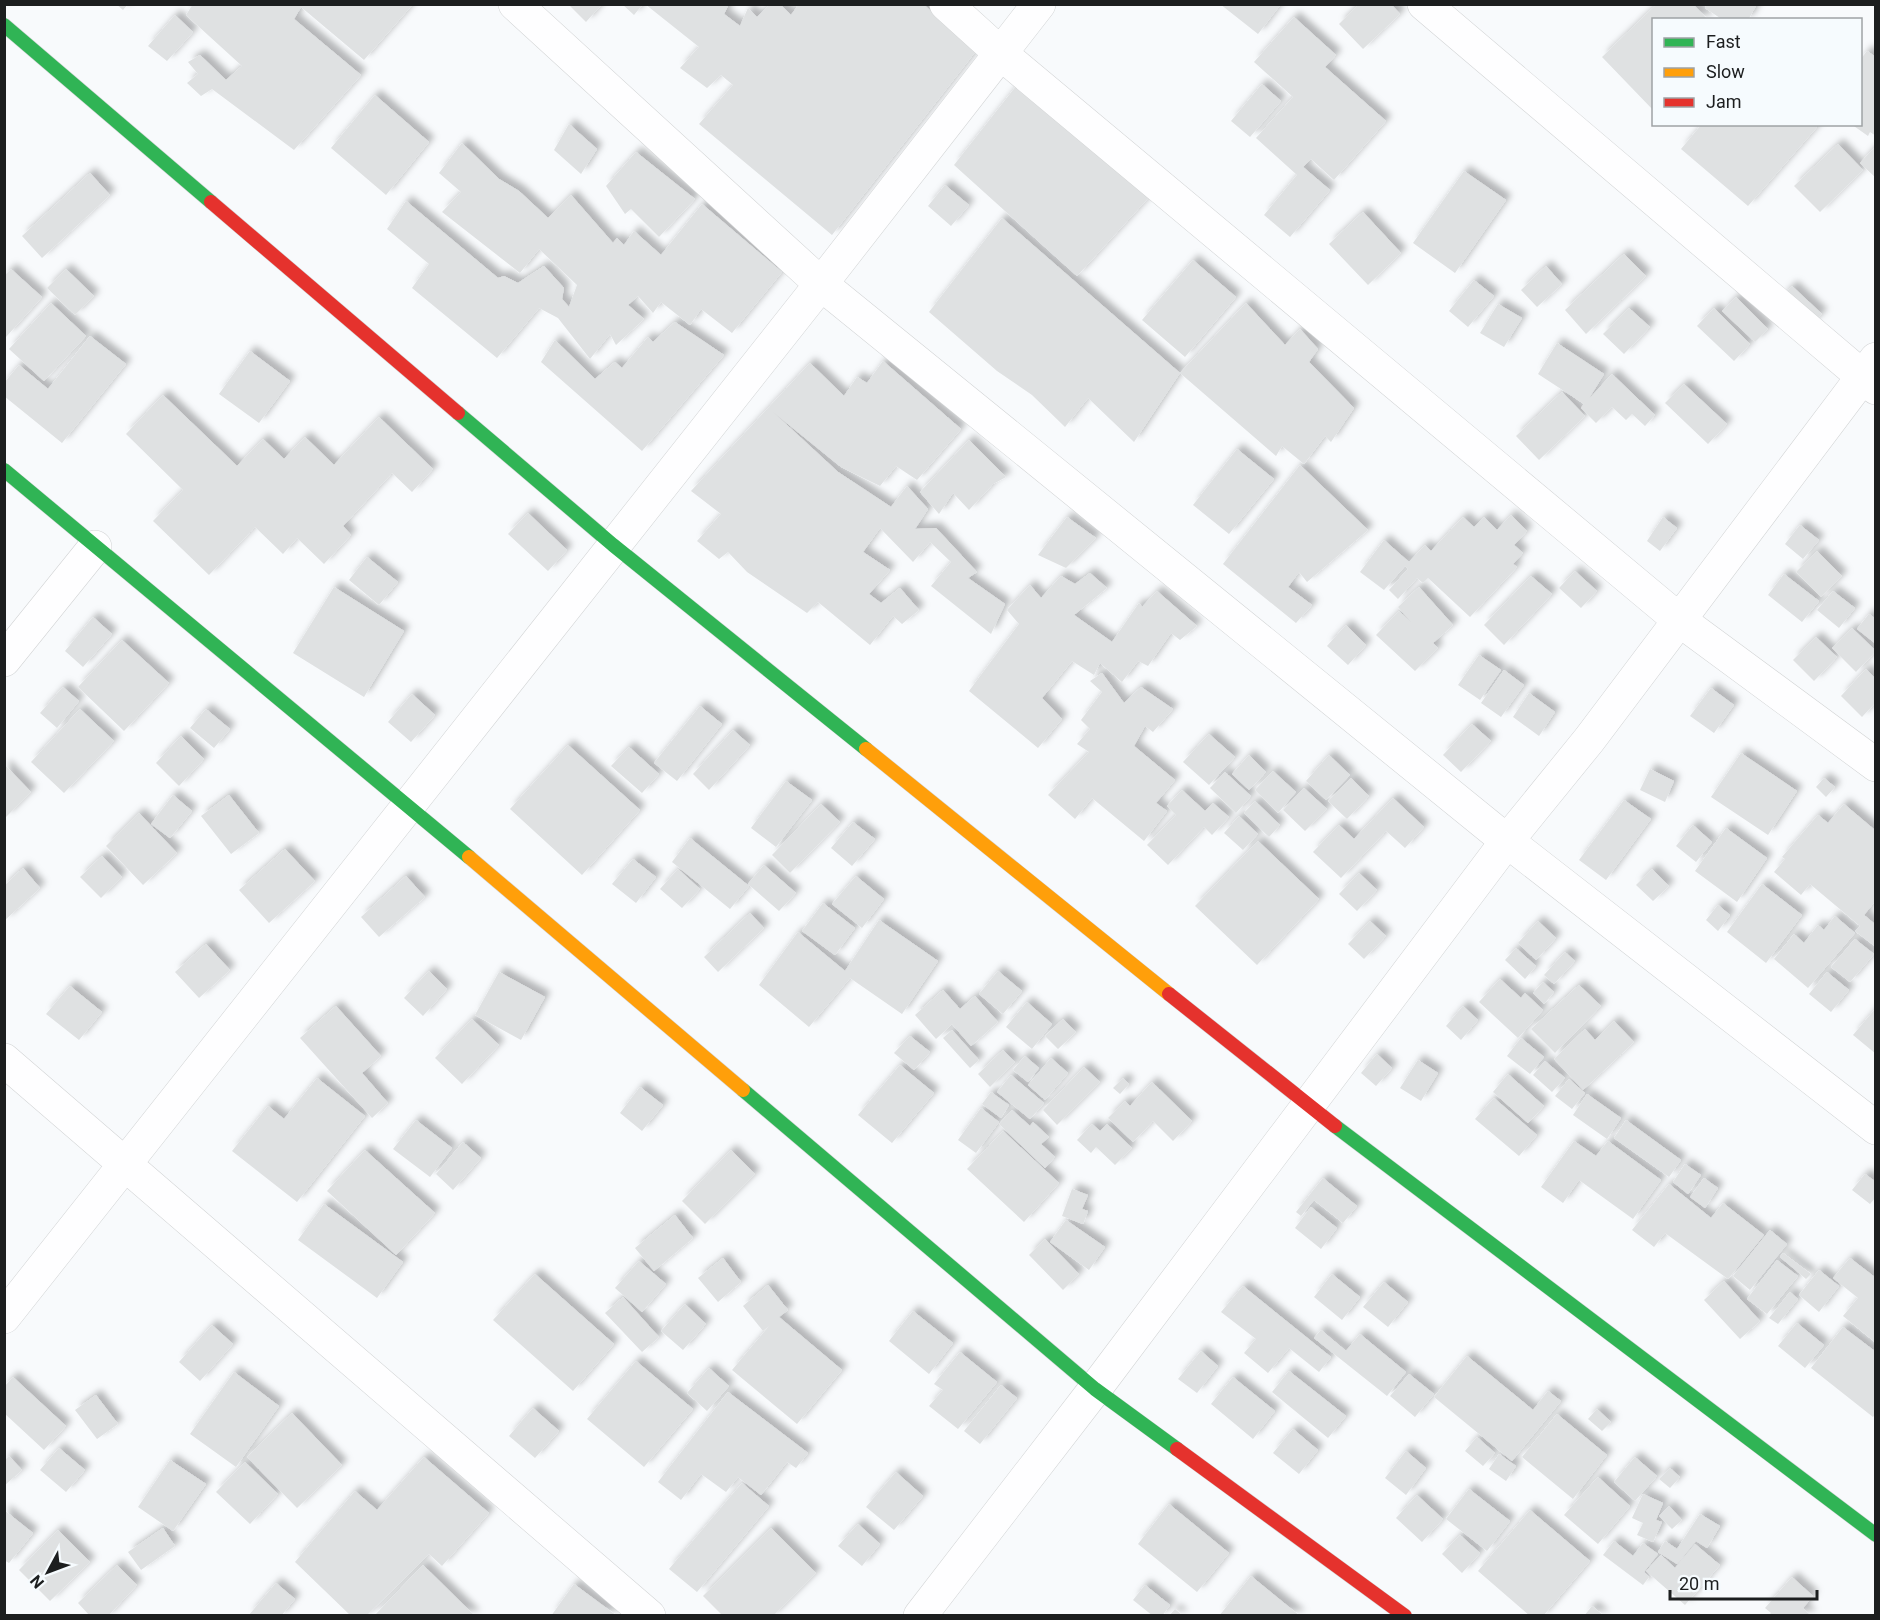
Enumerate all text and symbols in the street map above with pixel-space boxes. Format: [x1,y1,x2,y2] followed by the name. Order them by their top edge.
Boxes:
[1652,18,1862,126] legend
[1706,31,1741,52] text: Fast
[1706,61,1745,82] text: Slow
[1706,91,1742,112] text: Jam
[18,1542,78,1602] north arrow
[1670,1563,1817,1601] scale bar
[26,1571,48,1592] text: N
[1679,1573,1719,1594] text: 20 m

